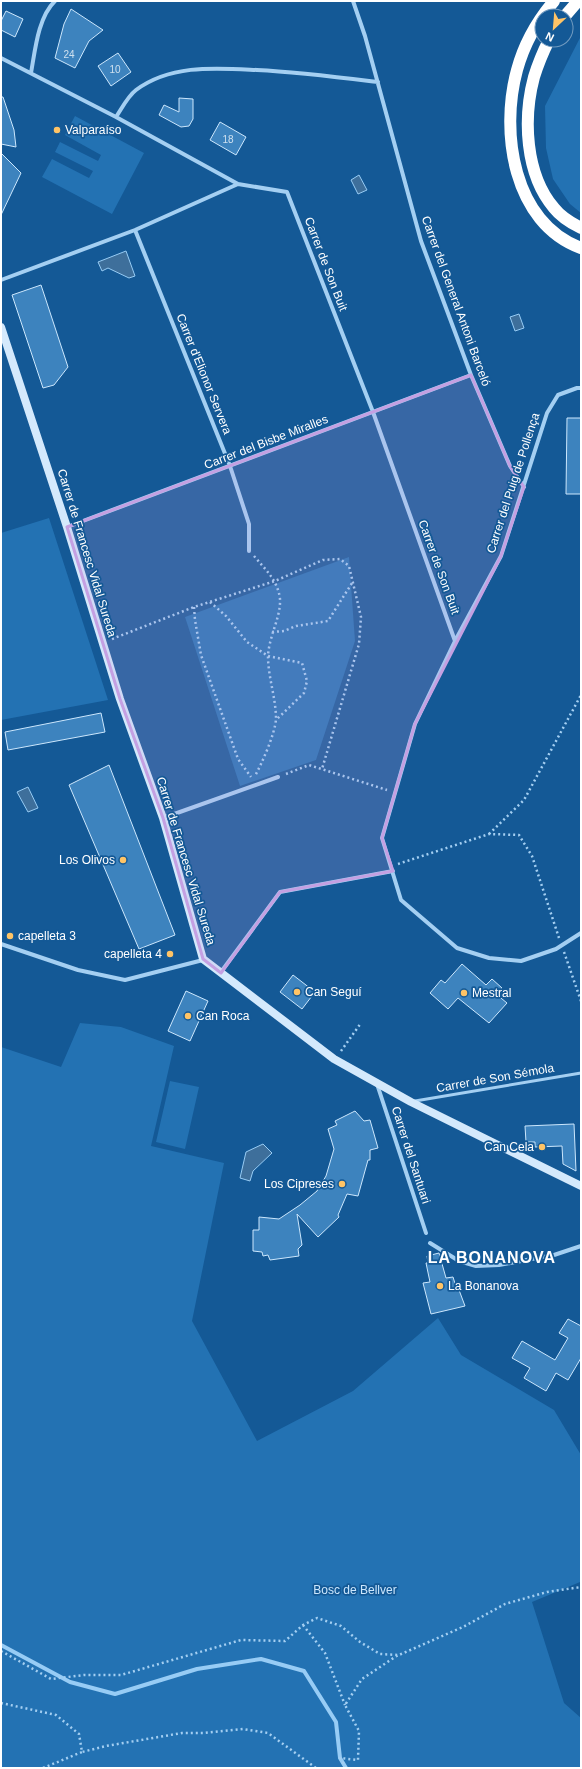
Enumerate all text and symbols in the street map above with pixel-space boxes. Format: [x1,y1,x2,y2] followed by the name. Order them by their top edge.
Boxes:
[534,8,574,48] north arrow
[543,30,556,44] text: N
[63,49,75,60] house number: 24
[109,64,121,75] house number: 10
[65,123,122,137] place label: Valparaíso
[52,125,62,135] marker: Valparaíso
[222,134,234,145] house number: 18
[419,214,493,388] street label: Carrer del General Antoni Barceló
[302,215,351,314] street label: Carrer de Son Buit
[173,312,235,437] street label: Carrer d'Elionor Servera
[484,411,542,555] street label: Carrer del Puig de Pollença
[202,412,330,472] street label: Carrer del Bisbe Miralles
[55,467,119,639] street label: Carrer de Francesc Vidal Sureda
[415,518,463,617] street label: Carrer de Son Buit
[154,775,218,947] street label: Carrer de Francesc Vidal Sureda
[59,853,115,867] place label: Los Olivos
[118,855,128,865] marker: Los Olivos
[18,929,76,943] place label: capelleta 3
[5,931,15,941] marker: capelleta 3
[104,947,162,961] place label: capelleta 4
[165,949,175,959] marker: capelleta 4
[305,985,362,999] place label: Can Seguí
[472,986,511,1000] place label: Mestral
[292,987,302,997] marker: Can Seguí
[459,988,469,998] marker: Mestral
[196,1009,250,1023] place label: Can Roca
[183,1011,193,1021] marker: Can Roca
[435,1061,555,1095] street label: Carrer de Son Sémola
[389,1105,433,1205] street label: Carrer del Santuari
[484,1140,534,1154] place label: Can Cela
[537,1142,547,1152] marker: Can Cela
[264,1177,334,1191] place label: Los Cipreses
[337,1179,347,1189] marker: Los Cipreses
[428,1249,556,1266] district label: LA BONANOVA
[448,1279,519,1293] place label: La Bonanova
[435,1281,445,1291] marker: La Bonanova
[313,1583,397,1597] park label: Bosc de Bellver

